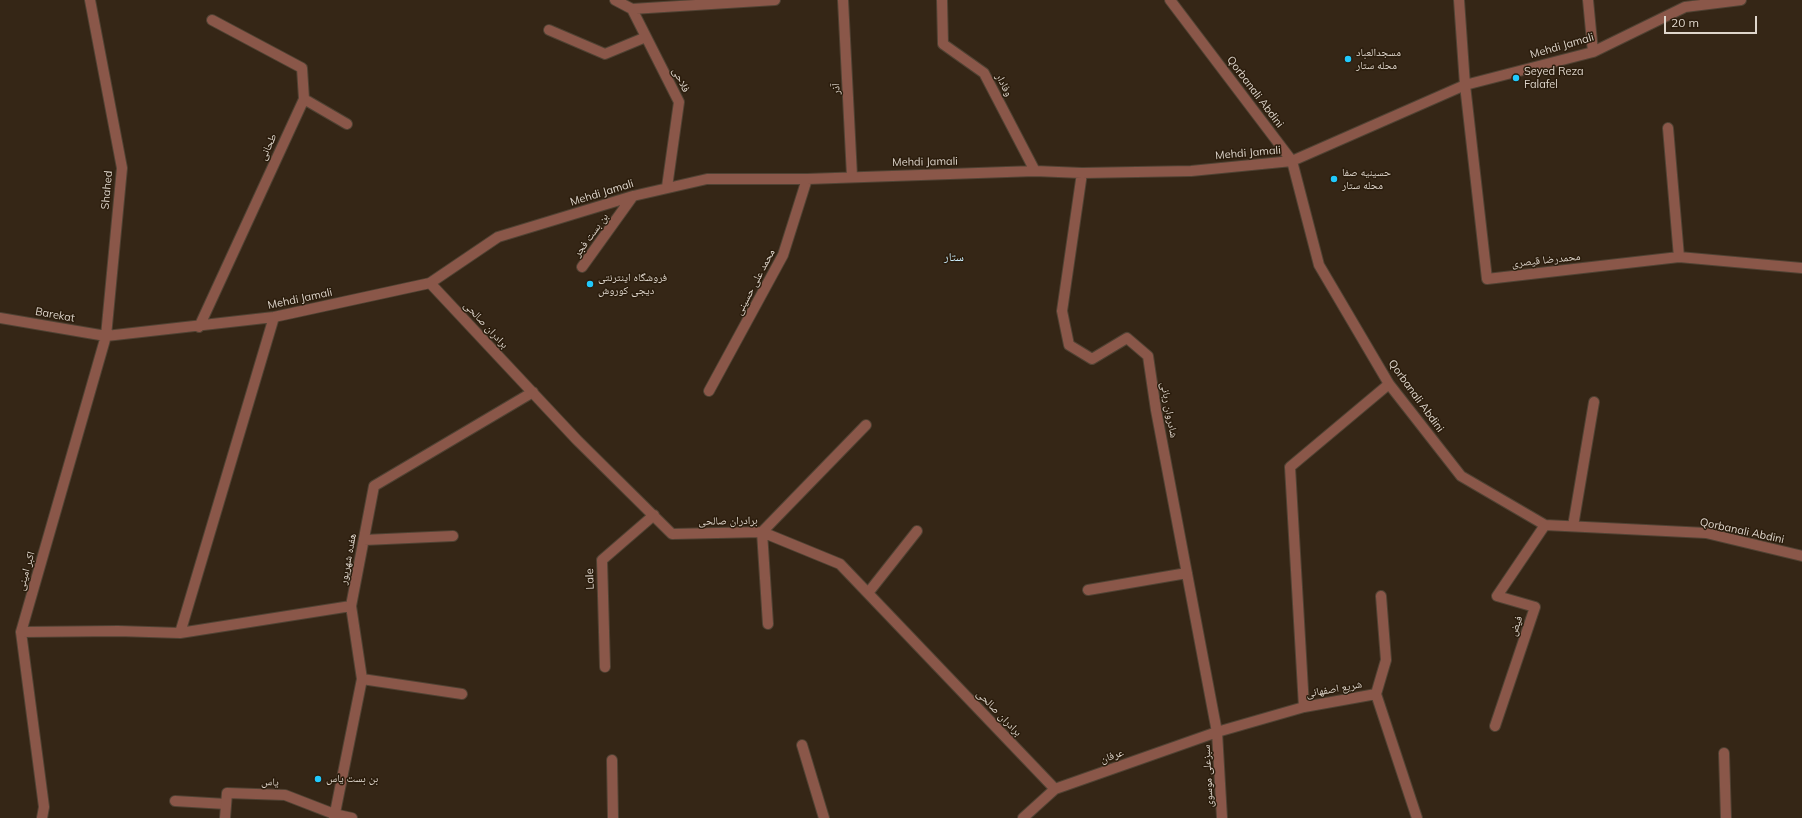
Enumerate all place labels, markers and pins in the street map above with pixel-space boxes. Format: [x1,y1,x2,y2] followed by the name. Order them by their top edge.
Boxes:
[1356,46,1401,72] place label: مسجدالعباد محله ستار
[1343,54,1353,64] marker: مسجدالعباد محله ستار
[1524,65,1584,91] place label: Seyed Reza Falafel
[1511,73,1521,83] marker: Seyed Reza Falafel
[1342,166,1391,192] place label: حسینیه صفا محله ستار
[1329,174,1339,184] marker: حسینیه صفا محله ستار
[598,271,667,297] place label: فروشگاه اینترنتی دیجی کوروش
[585,279,595,289] marker: فروشگاه اینترنتی دیجی کوروش
[326,772,378,786] place label: بن بست یاس
[313,774,323,784] marker: بن بست یاس

